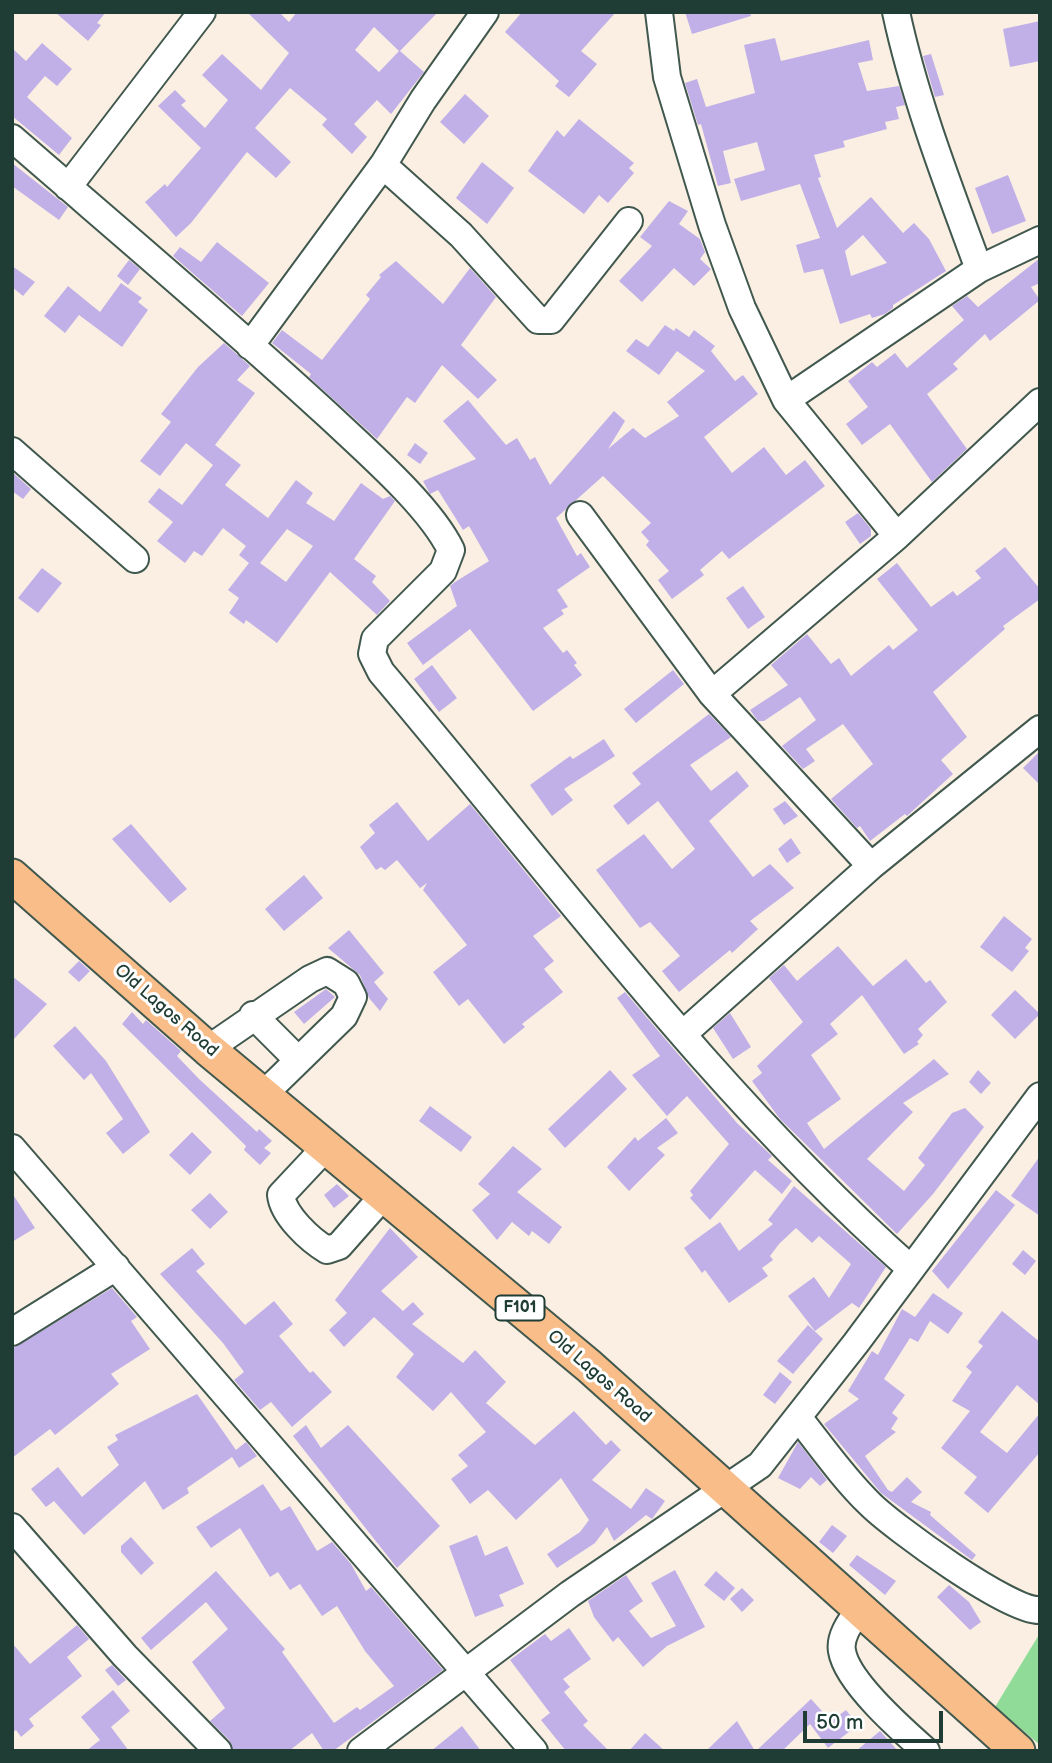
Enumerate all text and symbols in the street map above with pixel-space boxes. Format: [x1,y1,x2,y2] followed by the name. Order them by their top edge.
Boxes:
[110,960,222,1062] street label: Old Lagos Road
[496,1296,544,1320] road number: F101
[543,1326,655,1428] street label: Old Lagos Road
[807,1696,947,1740] scale bar
[816,1710,863,1735] text: 50 m

